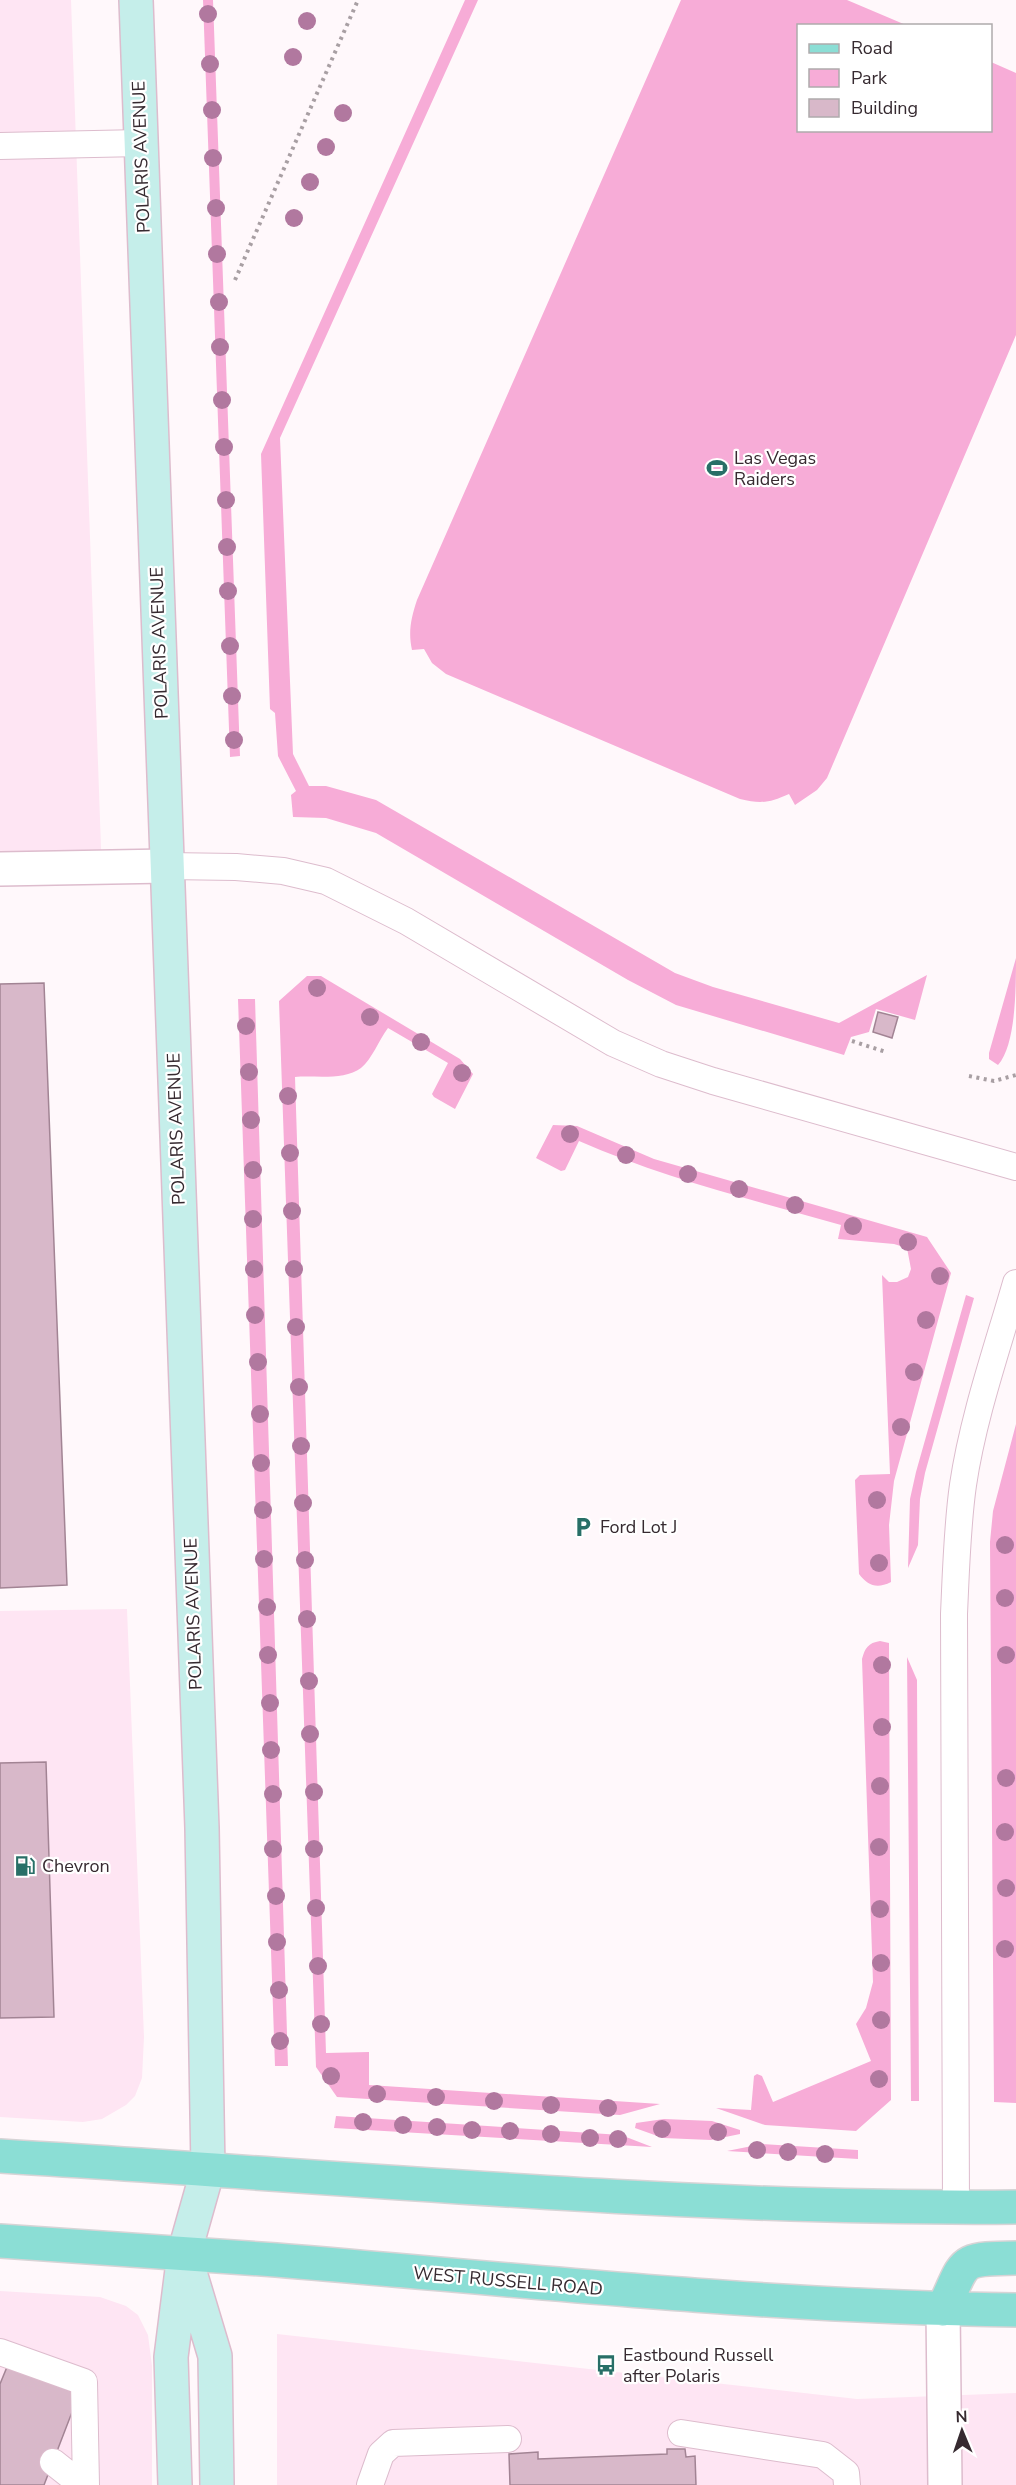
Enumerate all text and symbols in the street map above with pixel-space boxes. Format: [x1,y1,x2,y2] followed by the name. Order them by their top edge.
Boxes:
[797,24,992,132] legend
[851,36,893,60] text: Road
[851,66,888,90] text: Park
[126,81,156,233] street label: POLARIS AVENUE
[851,96,918,120] text: Building
[734,446,816,491] place label: Las Vegas Raiders
[705,456,729,480] sports icon: Las Vegas Raiders
[144,567,174,719] street label: POLARIS AVENUE
[161,1053,191,1205] street label: POLARIS AVENUE
[571,1515,595,1539] parking icon: Ford Lot J
[600,1515,677,1539] place label: Ford Lot J
[178,1538,208,1690] street label: POLARIS AVENUE
[13,1854,37,1878] fuel station icon: Chevron
[42,1854,110,1878] place label: Chevron
[412,2261,604,2301] street label: WEST RUSSELL ROAD
[623,2343,774,2388] place label: Eastbound Russell after Polaris
[594,2353,618,2377] bus stop icon: Eastbound Russell after Polaris
[932,2401,992,2461] north arrow
[955,2406,968,2428] text: N

